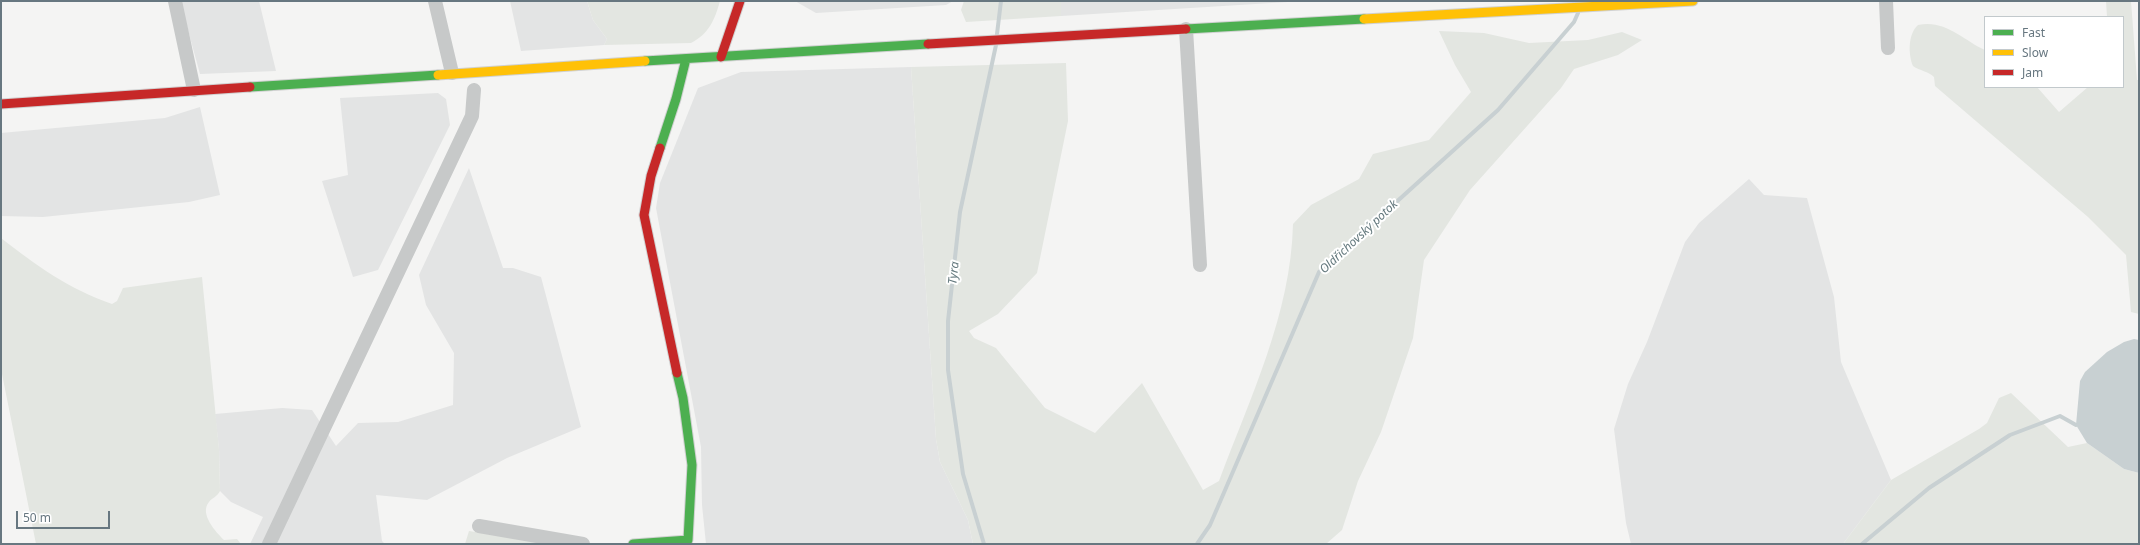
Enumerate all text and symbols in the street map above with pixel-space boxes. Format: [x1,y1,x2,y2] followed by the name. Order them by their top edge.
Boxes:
[1984,16,2124,88] legend
[2022,24,2045,41] text: Fast
[2022,44,2048,61] text: Slow
[2022,64,2043,81] text: Jam
[1317,197,1401,277] water label: Oldřichovský potok
[946,261,962,285] water label: Tyra
[18,503,112,529] scale bar
[23,509,51,526] text: 50 m

